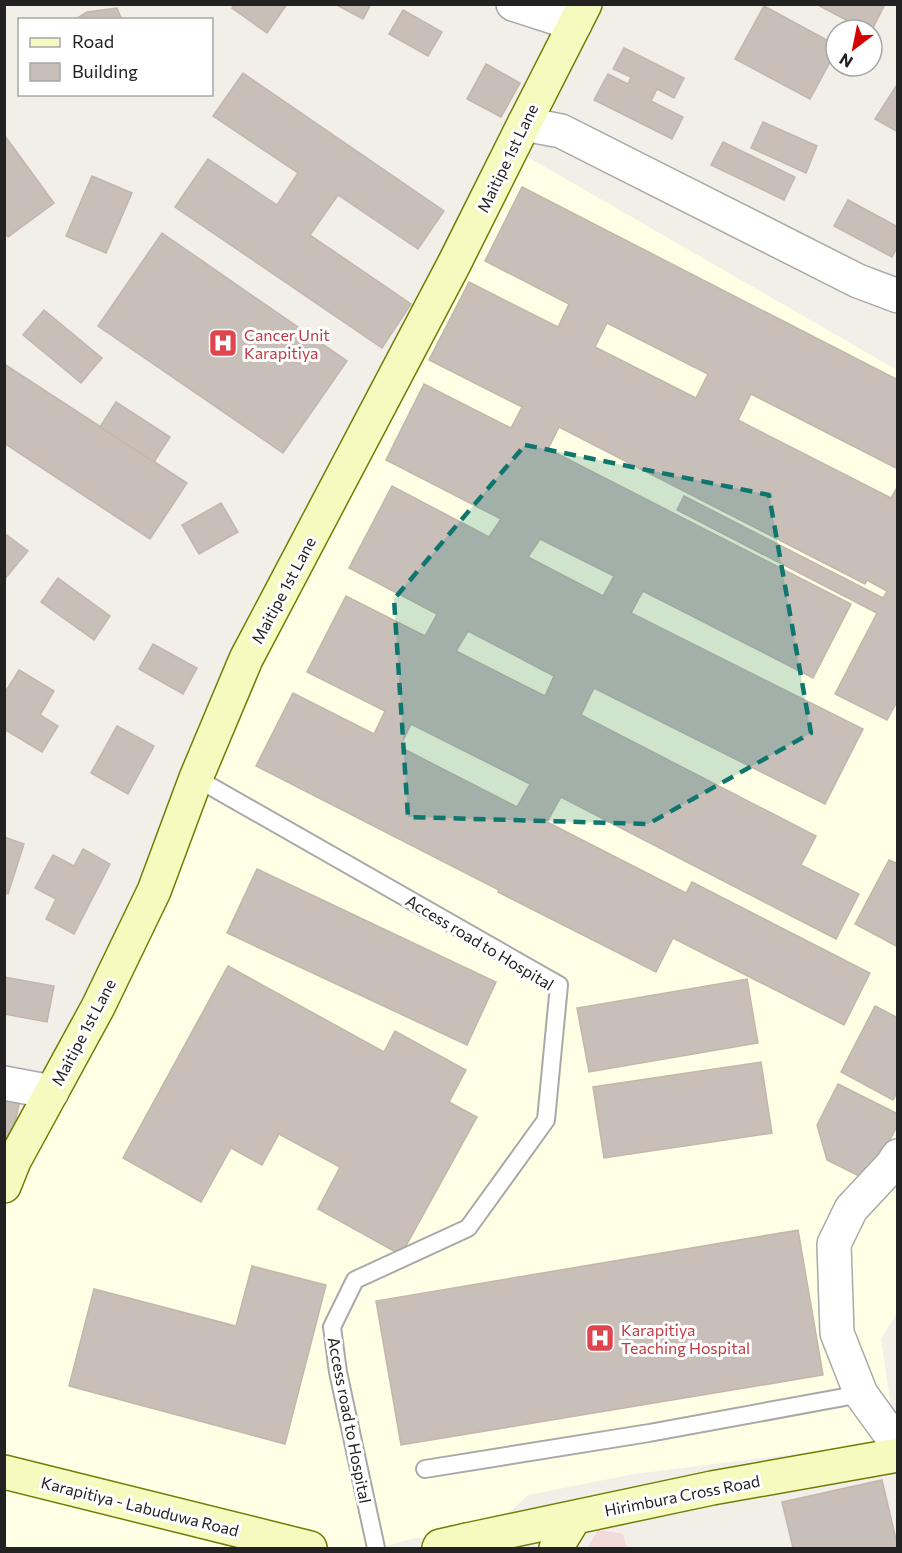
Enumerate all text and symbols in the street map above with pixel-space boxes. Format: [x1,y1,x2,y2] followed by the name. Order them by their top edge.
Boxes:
[18,18,213,96] legend
[824,18,884,78] north arrow
[72,30,114,52] text: Road
[836,50,856,72] text: N
[72,60,138,82] text: Building
[473,101,541,215] street label: Maitipe 1st Lane
[244,325,330,362] place label: Cancer Unit Karapitiya
[207,327,239,359] hospital icon: Cancer Unit Karapitiya
[247,533,319,647] street label: Maitipe 1st Lane
[403,890,557,994] street label: Access road to Hospital
[47,975,119,1089] street label: Maitipe 1st Lane
[621,1320,750,1357] place label: Karapitiya Teaching Hospital
[584,1322,616,1354] hospital icon: Karapitiya Teaching Hospital
[325,1335,375,1505] street label: Access road to Hospital
[603,1471,761,1519] street label: Hirimbura Cross Road
[39,1472,241,1540] street label: Karapitiya - Labuduwa Road

